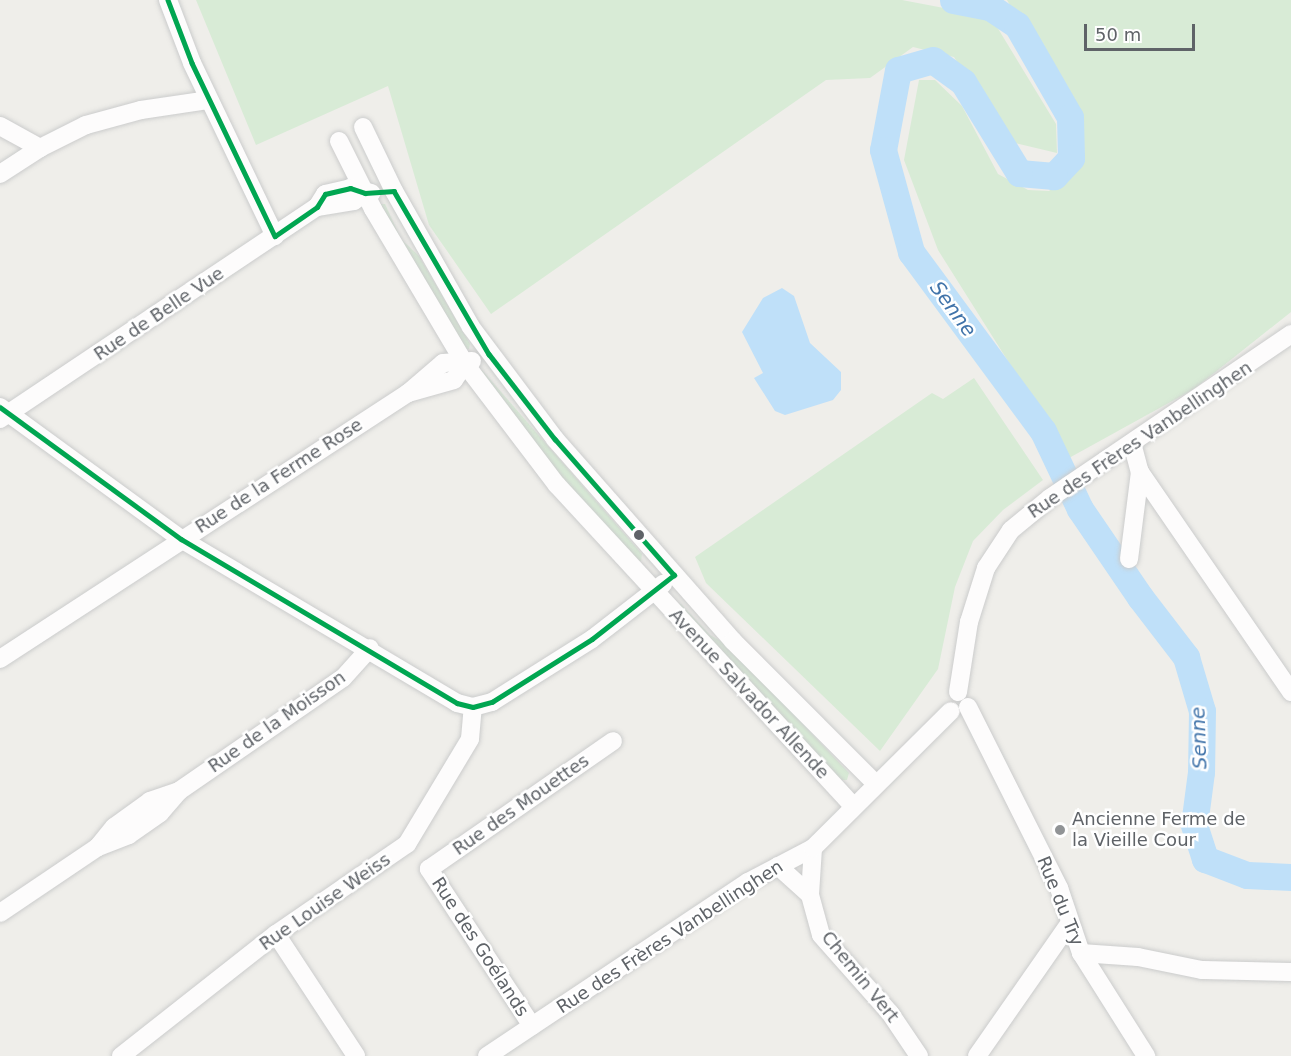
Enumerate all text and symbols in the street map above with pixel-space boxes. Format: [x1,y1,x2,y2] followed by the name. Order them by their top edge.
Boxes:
[1087,12,1198,50] scale bar
[1095,24,1141,45] text: 50 m
[90,263,228,365] street label: Rue de Belle Vue
[925,277,981,341] water label: Senne
[1024,357,1256,523] street label: Rue des Frères Vanbellinghen
[191,414,367,538] street label: Rue de la Ferme Rose
[633,529,645,541] unlabelled marker
[665,605,833,783] street label: Avenue Salvador Allende
[204,667,350,777] street label: Rue de la Moisson
[1186,706,1212,770] water label: Senne
[449,750,593,860] street label: Rue des Mouettes
[1072,809,1246,852] place label: Ancienne Ferme de la Vieille Cour
[1053,823,1067,837] marker: Ancienne Ferme de la Vieille Cour
[255,849,395,955] street label: Rue Louise Weiss
[1032,853,1088,949] street label: Rue du Try
[553,856,787,1018] street label: Rue des Frères Vanbellinghen
[427,873,533,1021] street label: Rue des Goélands
[817,927,903,1027] street label: Chemin Vert

